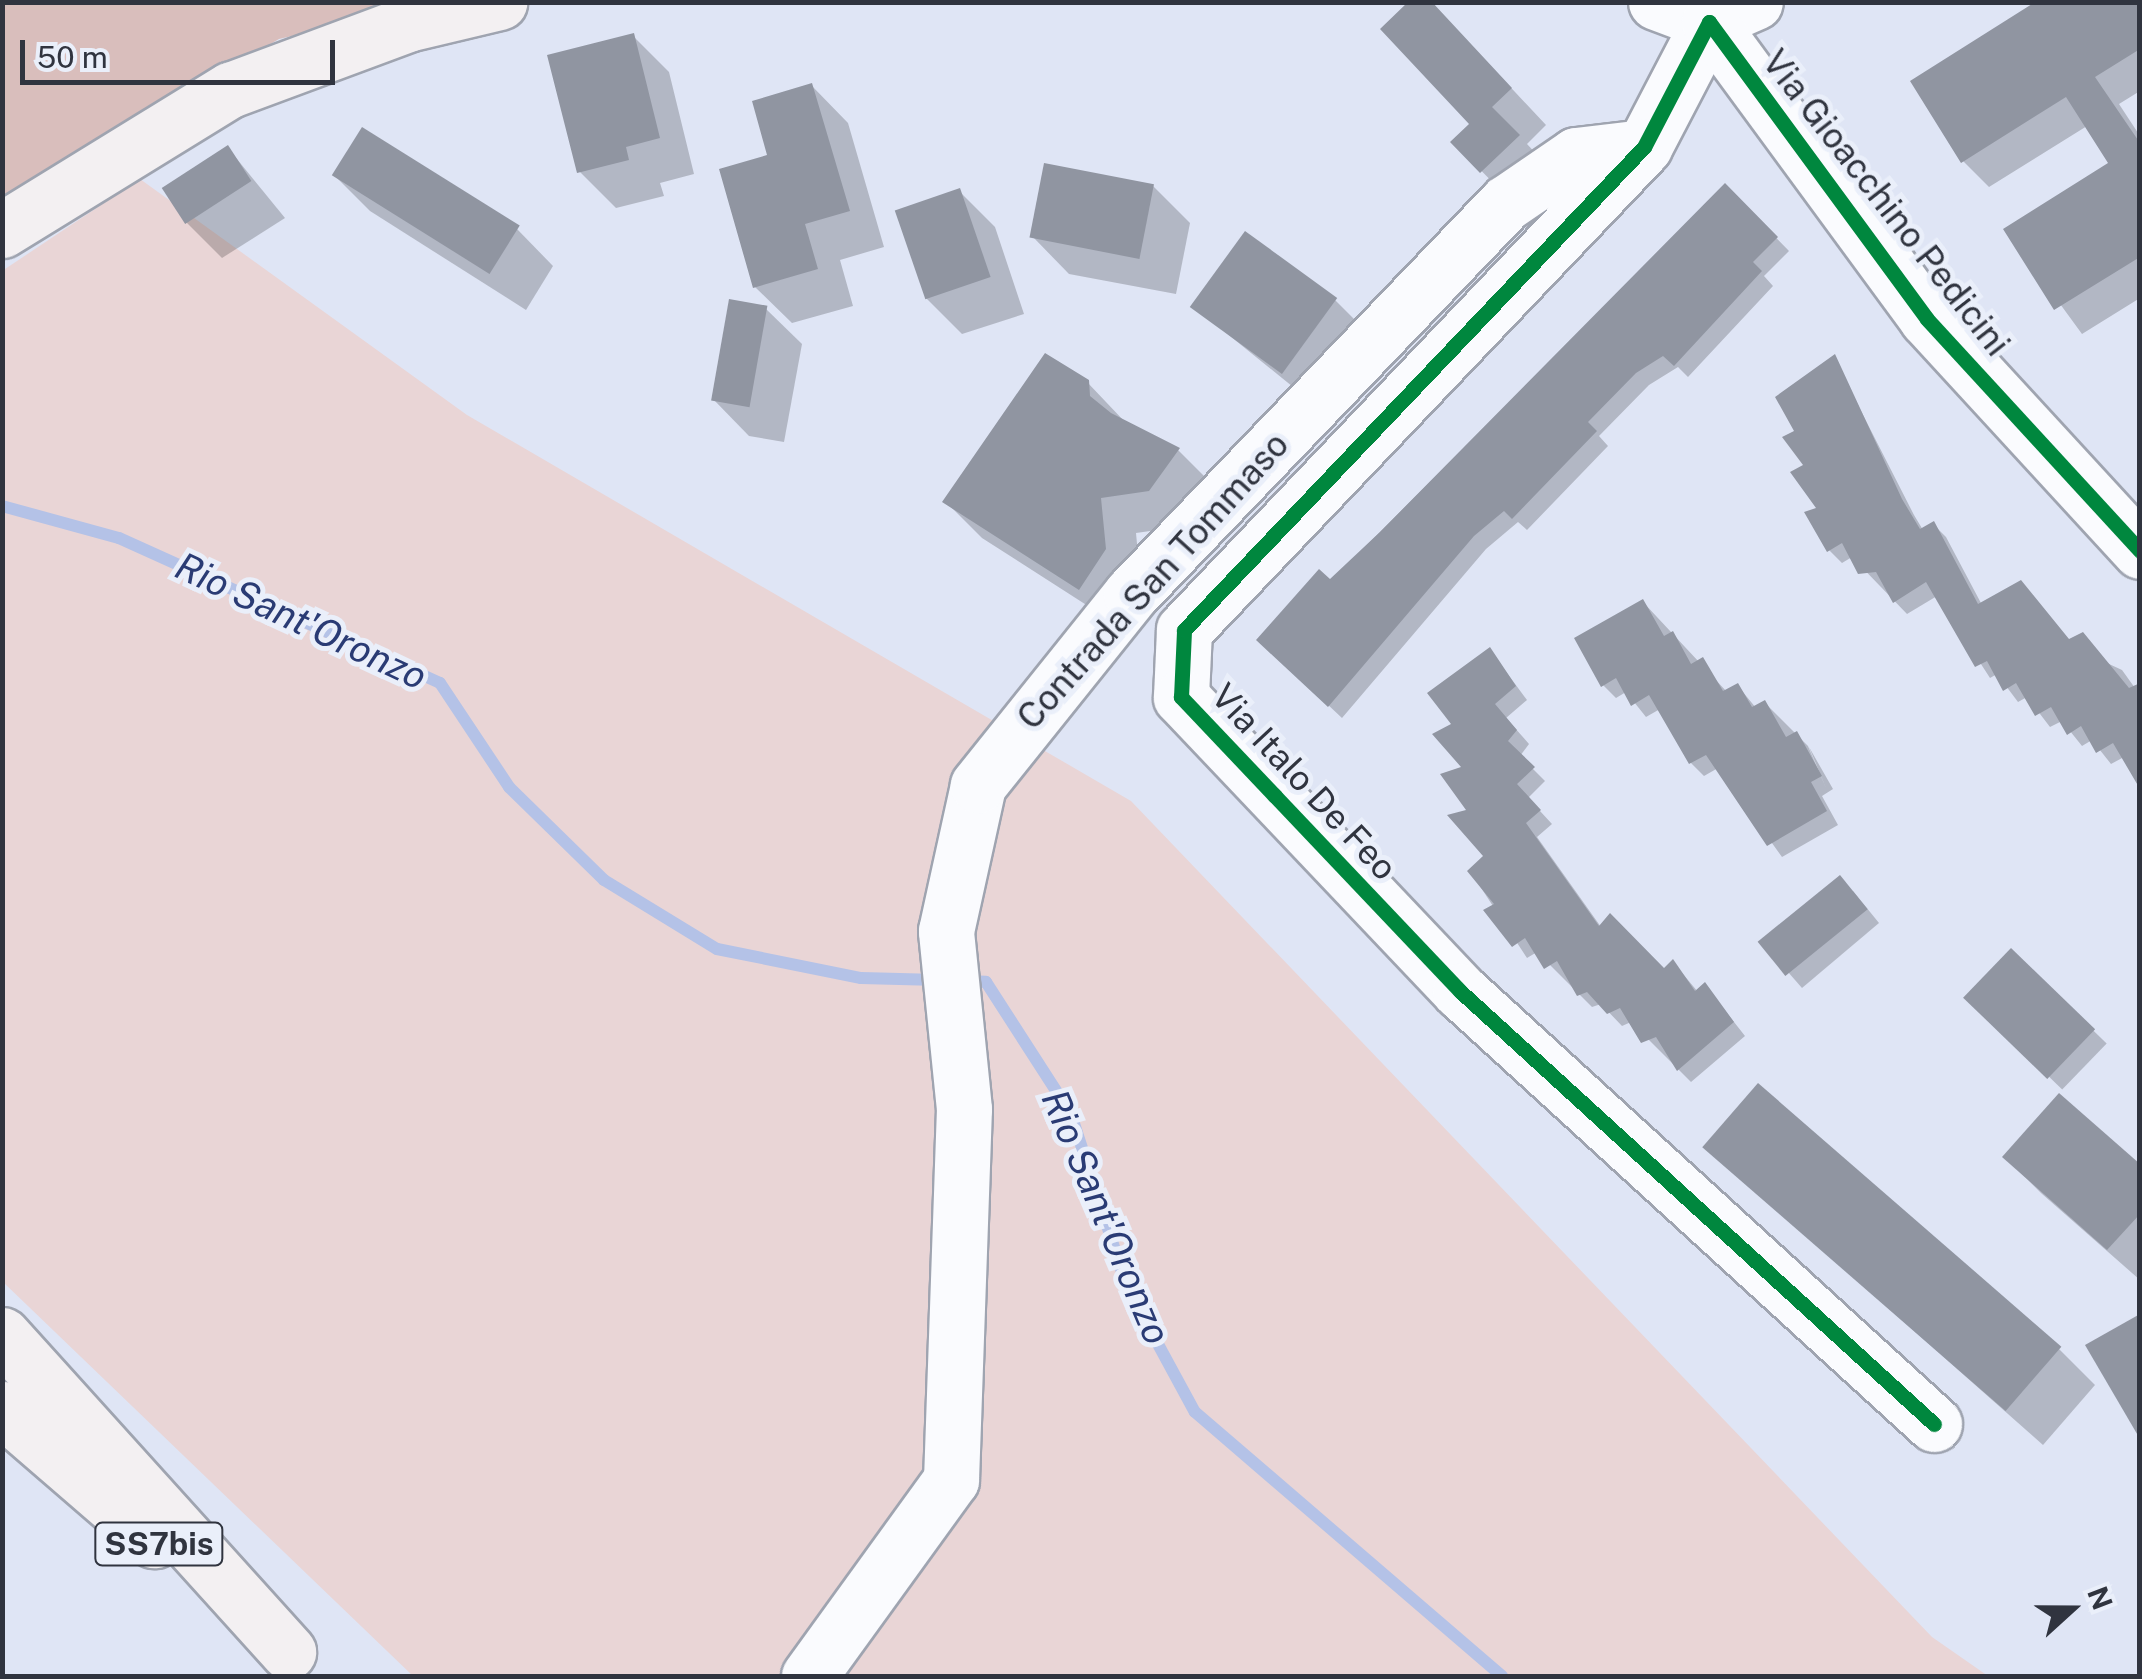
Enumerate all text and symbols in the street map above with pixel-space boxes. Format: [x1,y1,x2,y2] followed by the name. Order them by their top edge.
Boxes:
[25,20,340,82] scale bar
[37,39,108,75] text: 50 m
[1753,42,2019,364] street label: Via Gioacchino Pedicini
[1009,424,1297,738] street label: Contrada San Tommaso
[168,543,434,699] water label: Rio Sant'Oronzo
[1202,675,1406,889] street label: Via Italo De Feo
[1032,1083,1180,1351] water label: Rio Sant'Oronzo
[94,1517,224,1571] road number: SS7bis
[2022,1559,2122,1659] north arrow
[2081,1582,2120,1614] text: N

